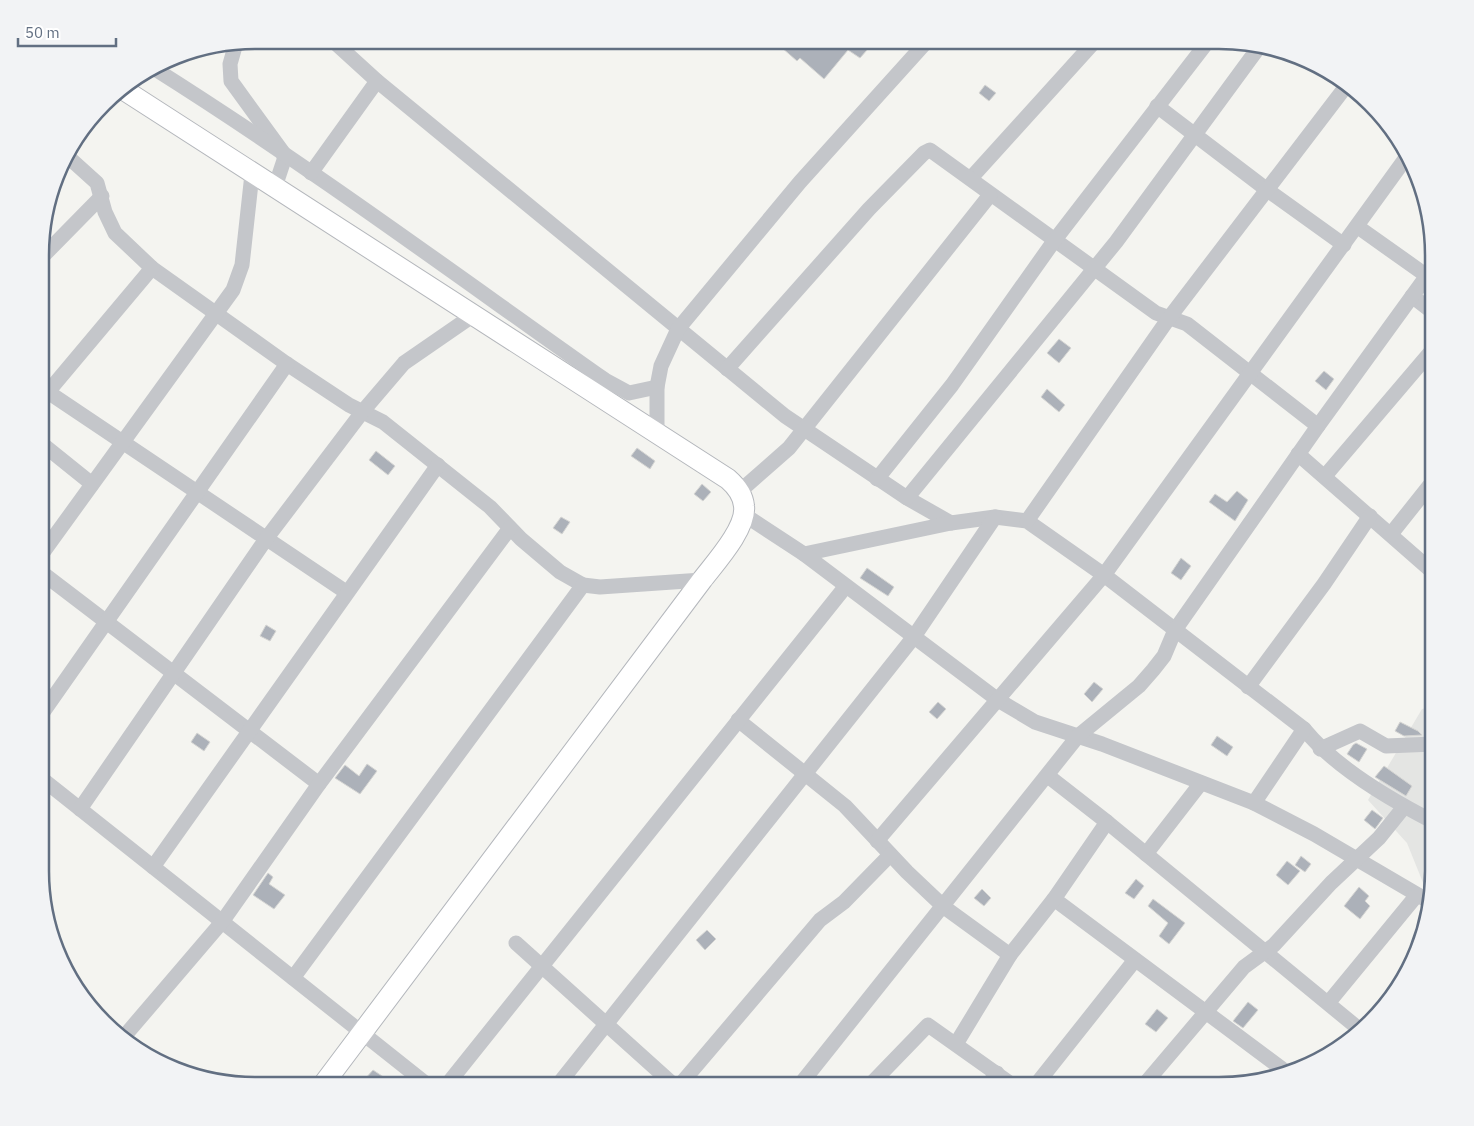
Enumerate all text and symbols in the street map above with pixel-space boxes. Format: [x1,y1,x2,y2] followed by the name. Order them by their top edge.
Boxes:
[18,15,115,47] scale bar
[25,23,60,42] text: 50 m

